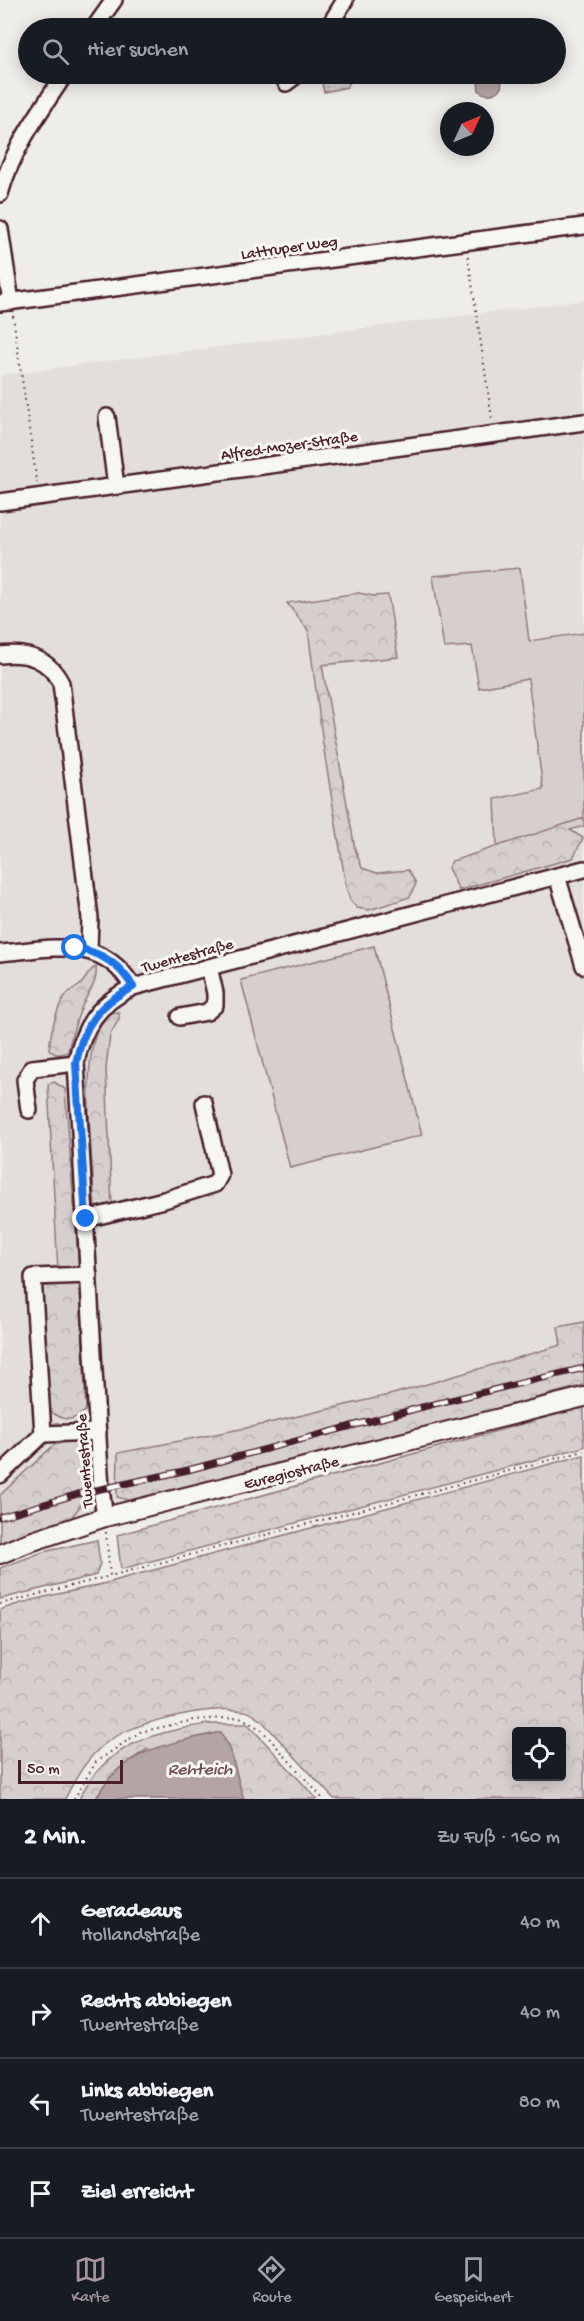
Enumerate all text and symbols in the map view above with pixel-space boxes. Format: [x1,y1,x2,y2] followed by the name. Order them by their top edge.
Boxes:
[18,18,566,84] search box
[39,35,72,68] icon: search
[87,38,188,64] text: Hier suchen
[440,102,494,156] north arrow
[240,233,339,266] street label: Lattruper Weg
[220,428,360,466] street label: Alfred-Mozer-Straße
[61,934,87,960] route start
[139,936,237,979] street label: Twentestraße
[72,1205,98,1231] route end
[74,1412,99,1509] street label: Twentestraße
[242,1453,342,1495] street label: Euregiostraße
[512,1727,566,1781] map controls
[512,1727,566,1781] button: locate
[18,1757,123,1784] scale bar
[168,1760,233,1781] water label: Rehteich
[27,1761,60,1780] text: 50 m
[24,1823,87,1854] text: 2 Min.
[437,1827,560,1850] text: Zu Fuß · 160 m
[81,1899,181,1925] text: Geradeaus
[24,1907,57,1940] icon: ahead
[520,1912,560,1935] text: 40 m
[81,1925,200,1948] text: Hollandstraße
[81,1989,231,2015] text: Rechts abbiegen
[24,1997,57,2030] icon: right
[520,2002,560,2025] text: 40 m
[81,2015,199,2038] text: Twentestraße
[81,2079,213,2105] text: Links abbiegen
[24,2087,57,2120] icon: left
[519,2092,560,2115] text: 80 m
[81,2105,199,2128] text: Twentestraße
[24,2177,57,2210] icon: arrive
[81,2180,193,2206] text: Ziel erreicht
[71,2253,110,2308] tab: Karte
[252,2253,291,2308] tab: Route
[434,2253,513,2308] tab: Gespeichert

